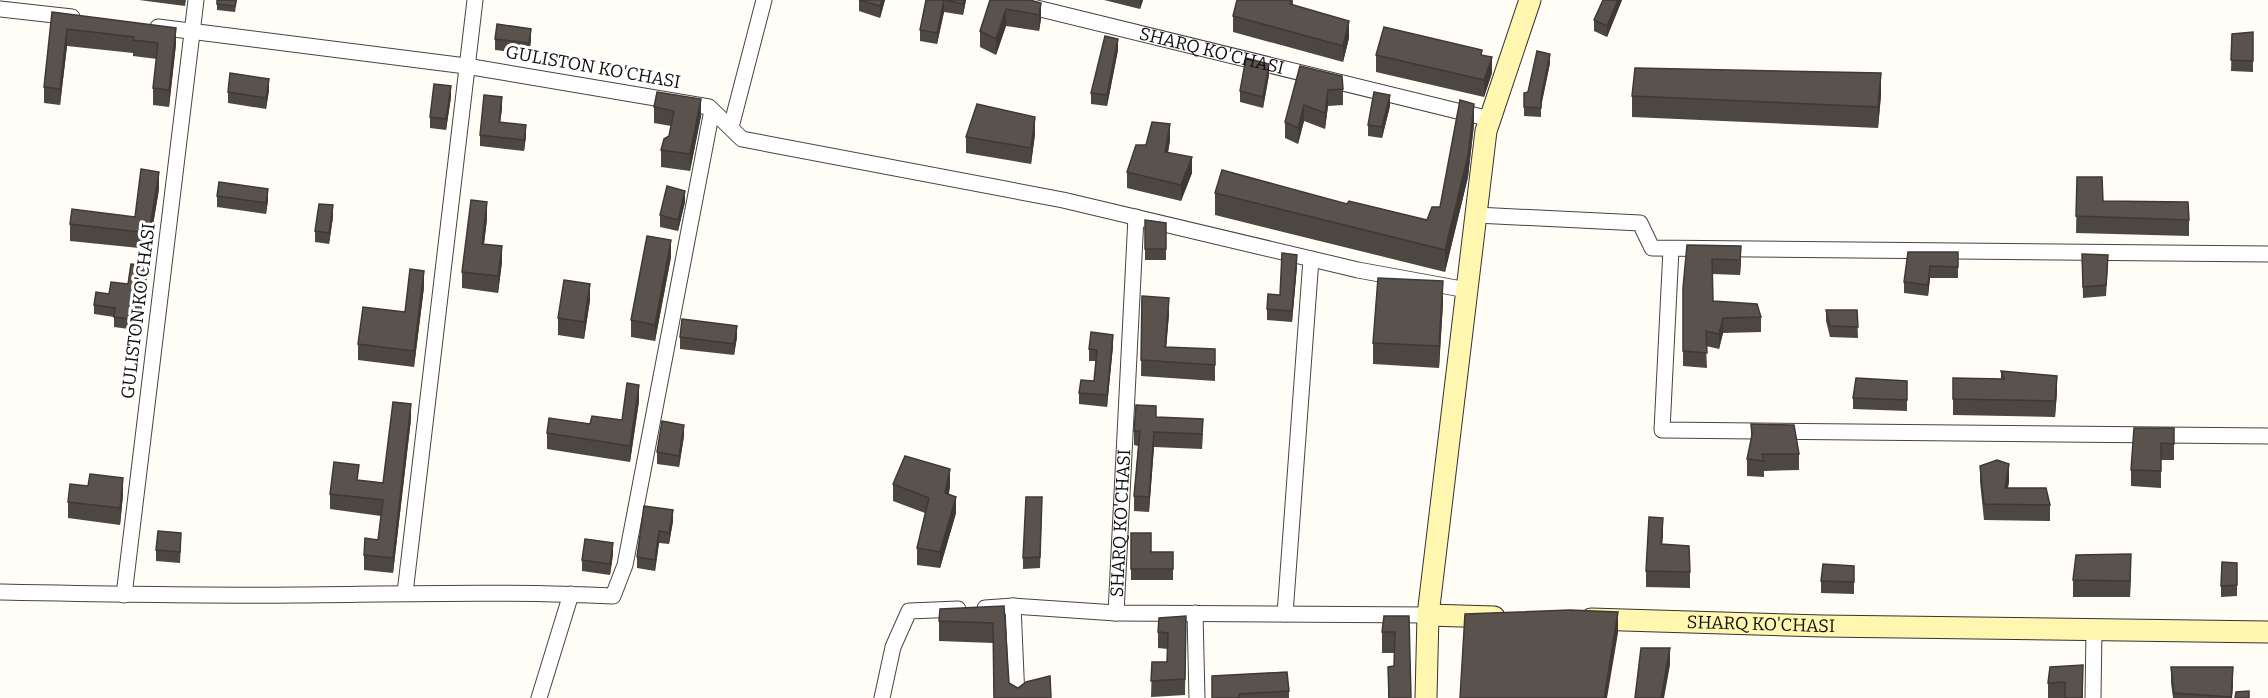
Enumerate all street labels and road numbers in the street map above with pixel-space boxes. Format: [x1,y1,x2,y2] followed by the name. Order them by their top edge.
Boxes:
[1137,23,1287,79] street label: SHARQ KO'CHASI
[504,41,682,93] street label: GULISTON KO'CHASI
[116,222,160,400] street label: GULISTON KO'CHASI
[1106,448,1135,598] street label: SHARQ KO'CHASI
[1686,611,1835,637] street label: SHARQ KO'CHASI

